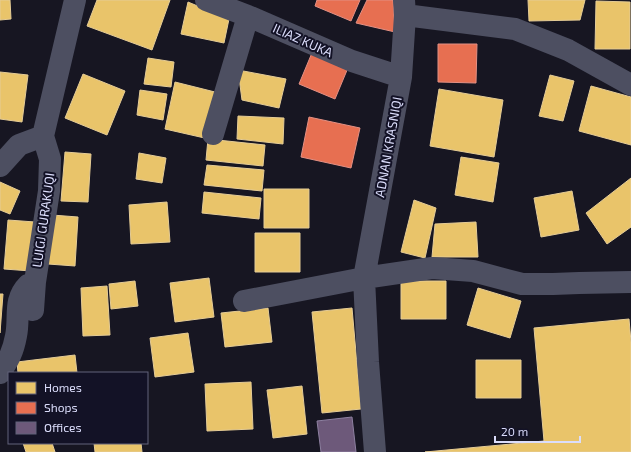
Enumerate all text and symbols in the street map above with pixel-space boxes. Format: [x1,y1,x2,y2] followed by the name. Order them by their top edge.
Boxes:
[271,20,335,60] street label: ILIAZ KUKA
[371,95,405,199] street label: ADNAN KRASNIQI
[28,172,58,268] street label: LUIGJ GURAKUQI
[8,372,148,444] legend
[44,380,82,394] text: Homes
[44,400,78,414] text: Shops
[495,418,580,444] scale bar
[44,420,81,434] text: Offices
[501,424,528,438] text: 20 m

